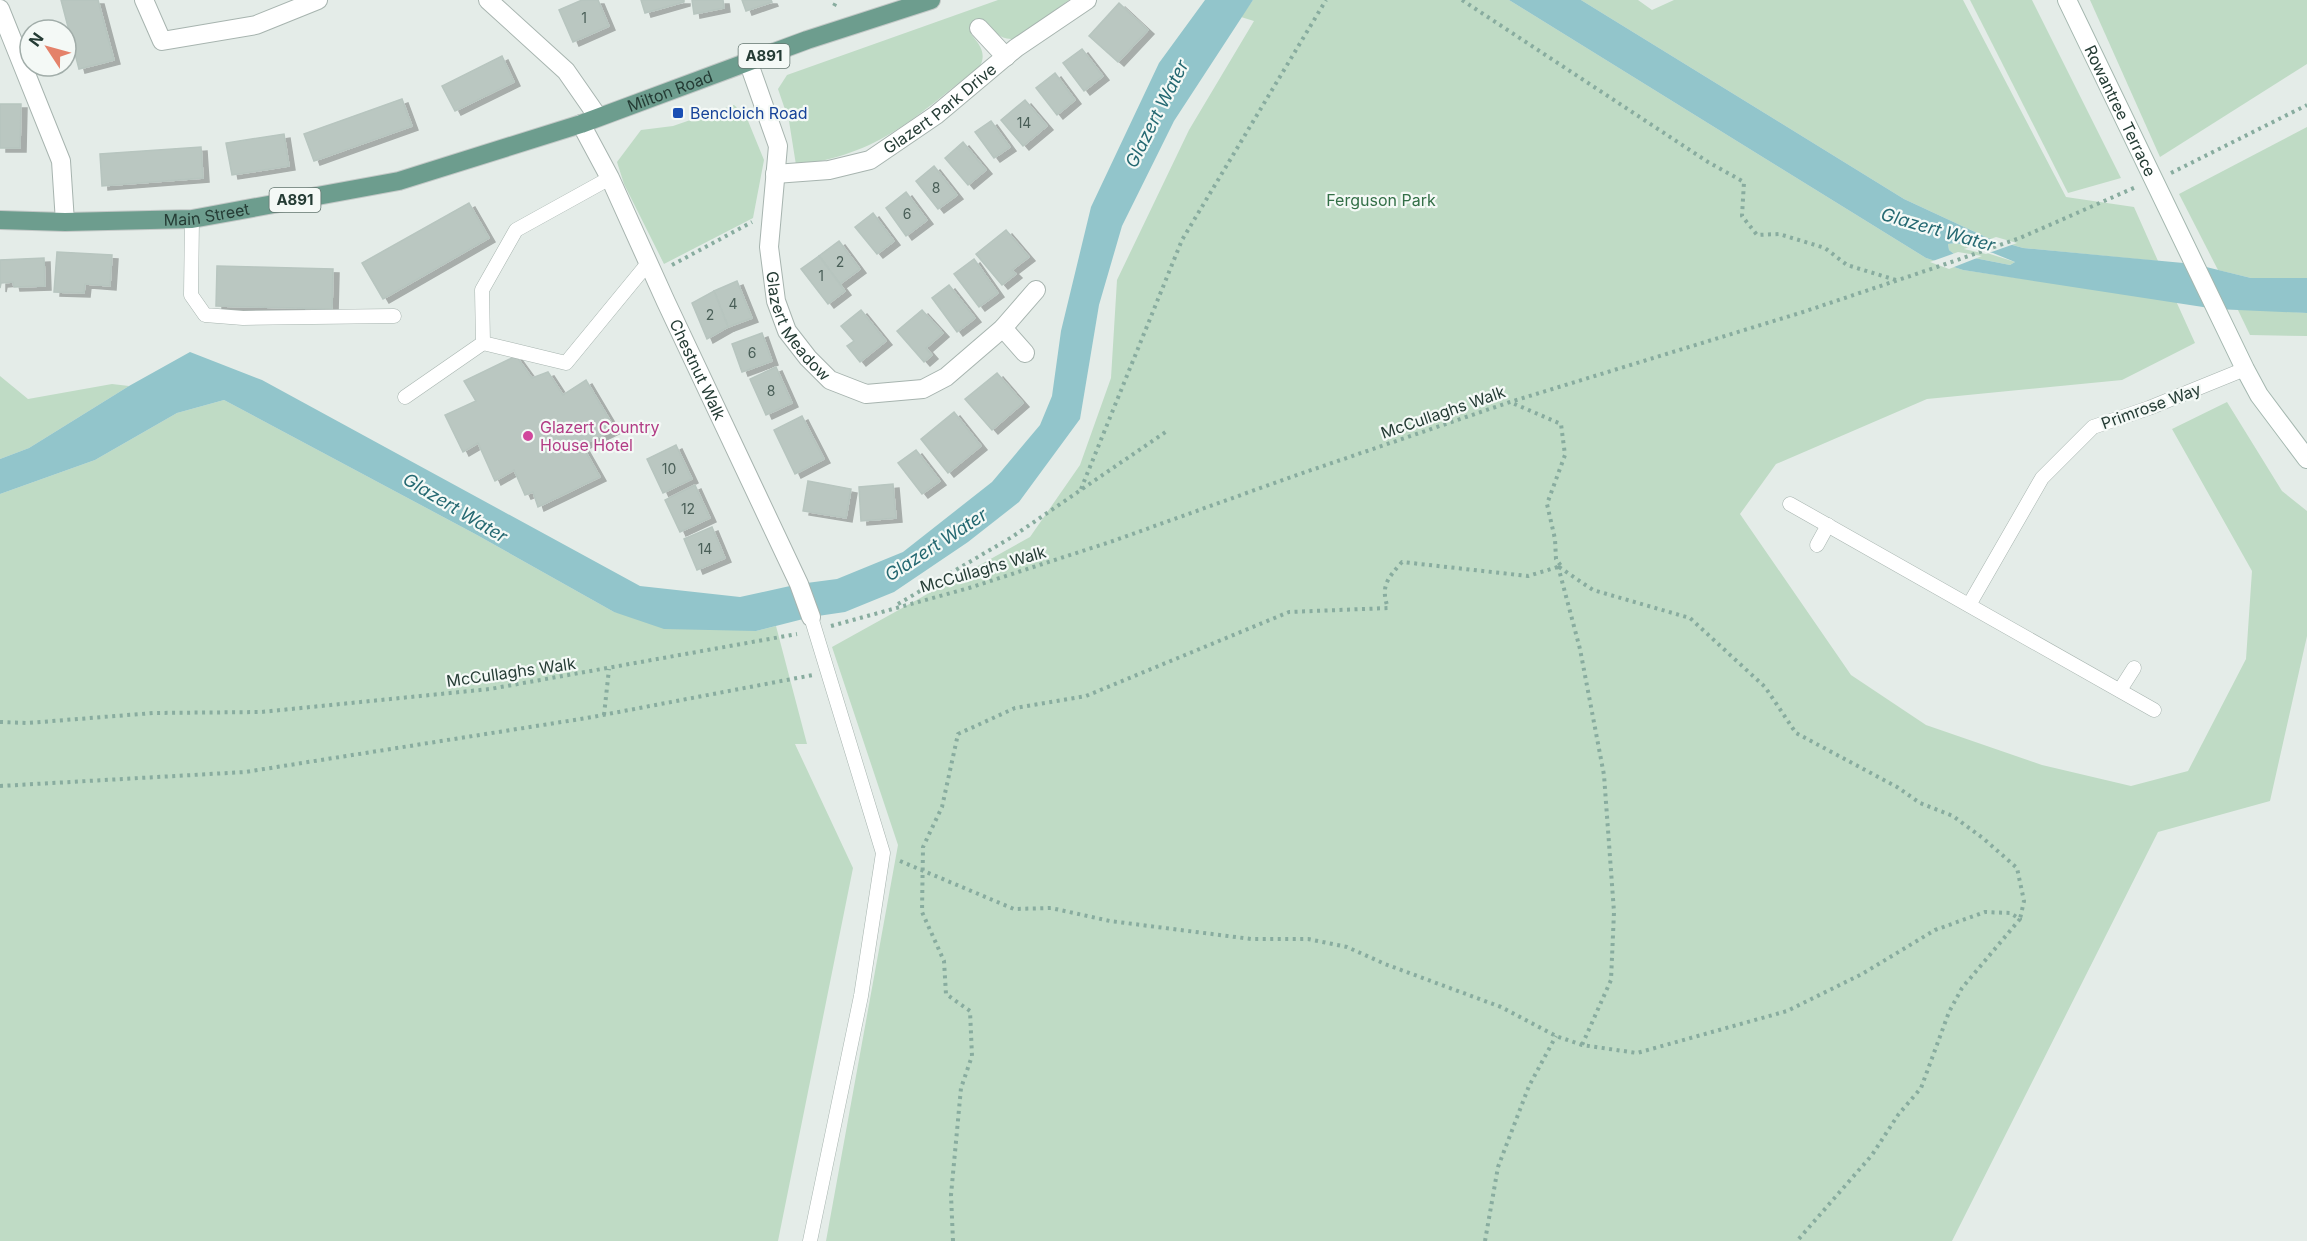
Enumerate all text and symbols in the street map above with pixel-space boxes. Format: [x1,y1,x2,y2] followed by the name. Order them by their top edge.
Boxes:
[581,9,587,26] house number: 1
[18,18,78,78] north arrow
[24,28,48,50] text: N
[2080,42,2161,180] street label: Rowantree Terrace
[738,44,789,68] road number: A891
[1120,56,1193,171] water label: Glazert Water
[879,59,1000,158] street label: Glazert Park Drive
[624,66,715,116] street label: Milton Road
[690,103,807,123] place label: Bencloich Road
[671,106,685,120] marker: Bencloich Road
[1017,114,1031,131] house number: 14
[932,179,940,196] house number: 8
[270,188,320,212] road number: A891
[1326,190,1436,210] park label: Ferguson Park
[163,199,251,230] street label: Main Street
[1879,203,1999,256] water label: Glazert Water
[903,205,911,222] house number: 6
[836,253,844,270] house number: 2
[818,267,824,284] house number: 1
[762,270,835,385] street label: Glazert Meadow
[728,295,738,312] house number: 4
[706,306,714,323] house number: 2
[665,316,730,423] street label: Chestnut Walk
[748,344,756,361] house number: 6
[2098,379,2204,433] street label: Primrose Way
[1378,381,1508,443] street label: McCullaghs Walk
[767,382,775,399] house number: 8
[540,417,659,455] place label: Glazert Country House Hotel
[521,429,535,443] marker: Glazert Country House Hotel
[662,460,676,477] house number: 10
[399,468,512,547] water label: Glazert Water
[681,500,695,517] house number: 12
[881,503,992,585] water label: Glazert Water
[698,540,712,557] house number: 14
[918,541,1049,597] street label: McCullaghs Walk
[445,653,577,691] street label: McCullaghs Walk

